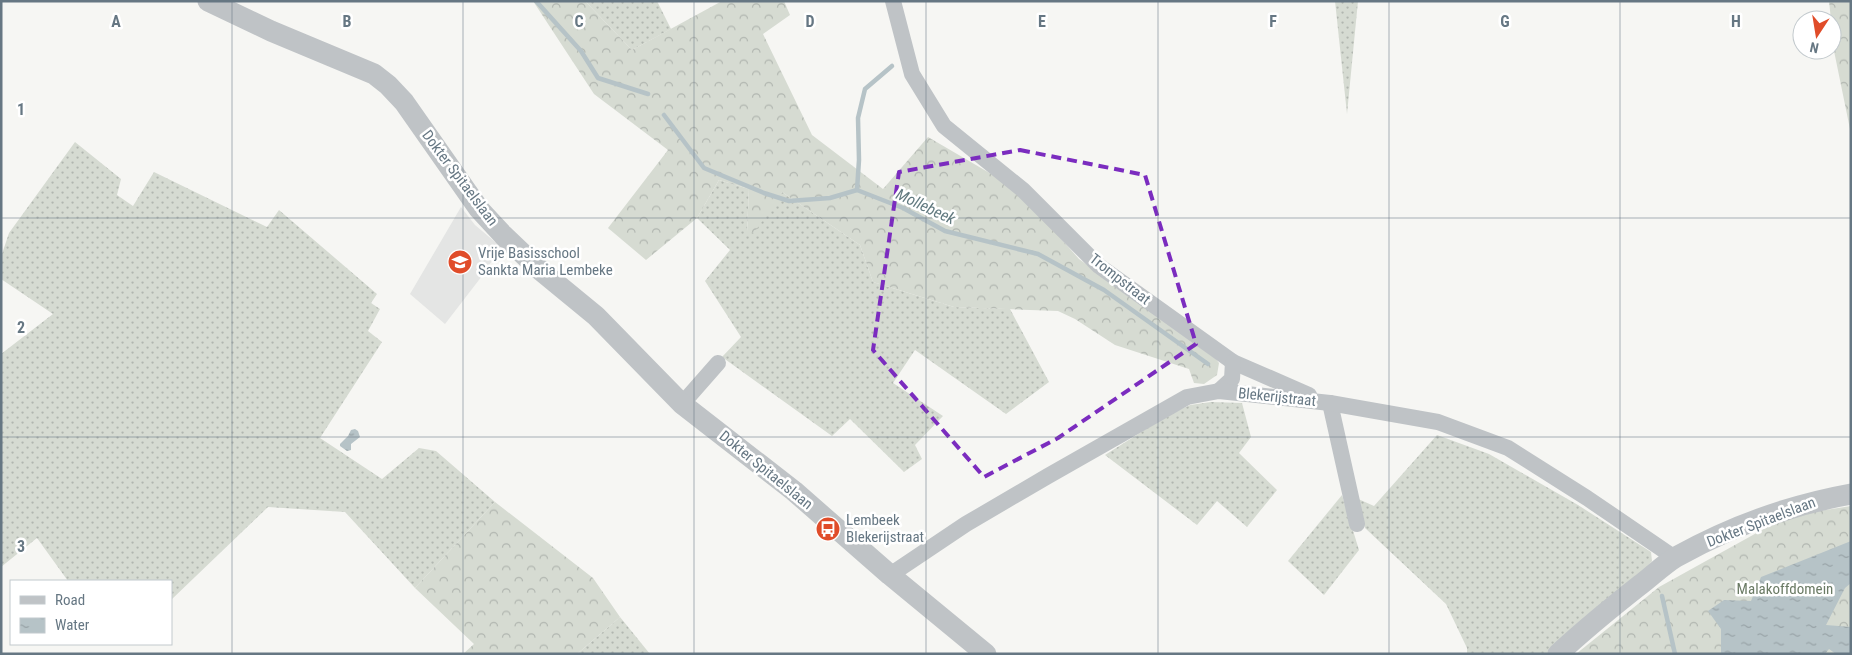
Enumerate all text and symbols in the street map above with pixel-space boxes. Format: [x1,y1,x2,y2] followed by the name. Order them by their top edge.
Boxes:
[1792,10,1842,60] north arrow
[111,12,121,31] text: A
[343,12,352,31] text: B
[574,12,584,31] text: C
[805,12,815,31] text: D
[1038,12,1046,31] text: E
[1269,12,1277,31] text: F
[1500,12,1510,31] text: G
[1731,12,1741,31] text: H
[1808,39,1820,56] text: N
[17,100,25,119] text: 1
[418,127,502,229] street label: Dokter Spitaelslaan
[893,185,959,229] water label: Mollebeek
[478,244,613,279] place label: Vrije Basisschool Sankta Maria Lembeke
[447,249,473,275] school or university icon: Vrije Basisschool Sankta Maria Lembeke
[1086,250,1154,308] street label: Trompstraat
[17,318,25,337] text: 2
[1237,384,1317,410] street label: Blekerijstraat
[716,427,816,513] street label: Dokter Spitaelslaan
[1704,493,1818,551] street label: Dokter Spitaelslaan
[846,511,924,546] place label: Lembeek Blekerijstraat
[815,516,841,542] bus stop icon: Lembeek Blekerijstraat
[17,537,25,556] text: 3
[10,580,172,645] legend
[1737,580,1833,598] park label: Malakoffdomein
[55,591,85,609] text: Road
[55,616,90,634] text: Water

